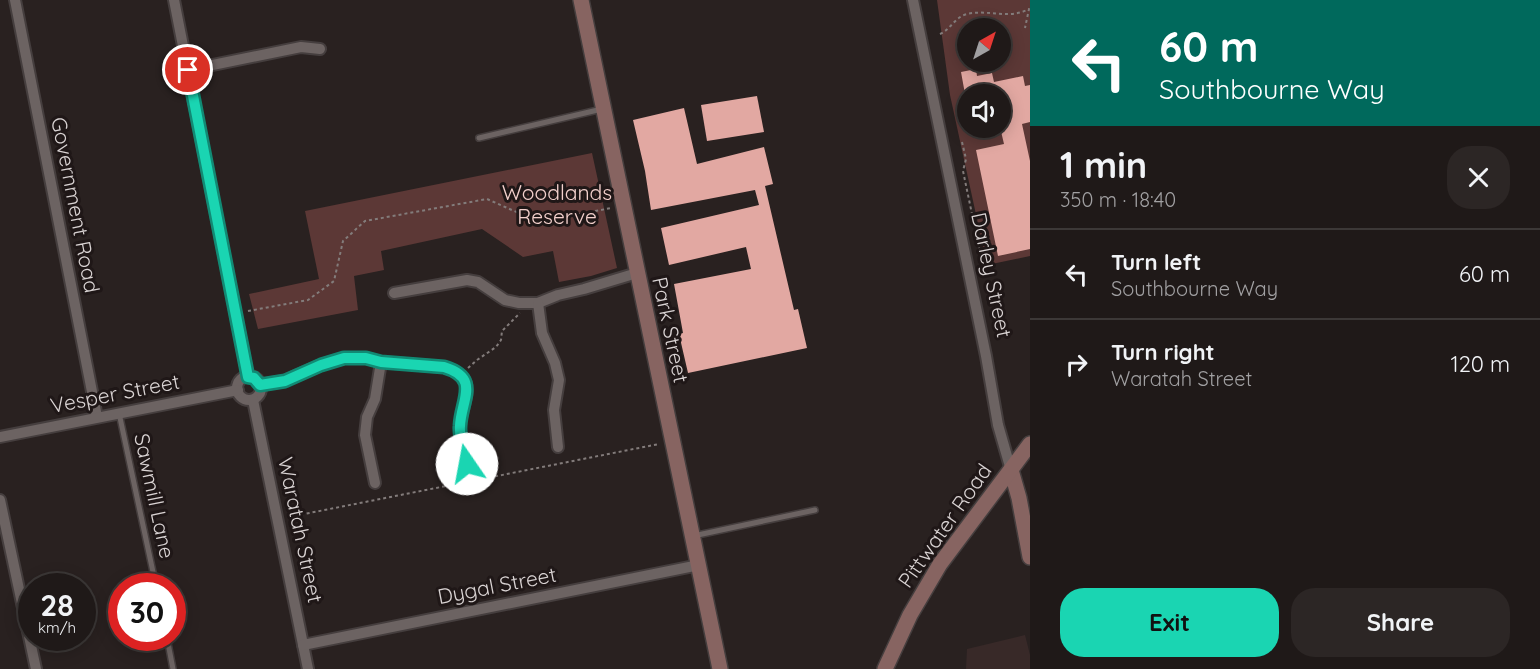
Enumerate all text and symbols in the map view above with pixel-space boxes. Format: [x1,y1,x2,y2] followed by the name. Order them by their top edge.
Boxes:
[957,18,1011,72] north arrow
[957,18,1011,138] map controls
[1159,20,1259,73] text: 60 m
[1060,24,1138,102] icon: left
[162,44,213,95] pin
[171,53,204,86] icon: arrive
[1159,72,1385,106] text: Southbourne Way
[957,84,1011,138] button: sound
[46,115,106,295] street label: Government Road
[1060,142,1147,187] text: 1 min
[1447,146,1510,209] button: close
[502,179,612,229] park label: Woodlands Reserve
[1060,187,1176,212] text: 350 m · 18:40
[966,210,1018,340] street label: Darley Street
[1111,248,1201,276] text: Turn left
[1060,258,1093,291] icon: left
[1459,260,1510,288] text: 60 m
[647,274,695,385] street label: Park Street
[1111,276,1278,301] text: Southbourne Way
[1111,338,1215,366] text: Turn right
[1060,348,1093,381] icon: right
[1451,350,1510,378] text: 120 m
[1111,366,1252,391] text: Waratah Street
[48,368,182,418] street label: Vesper Street
[129,431,181,561] street label: Sawmill Lane
[435,432,499,496] position arrow
[273,455,329,605] street label: Waratah Street
[892,458,997,592] street label: Pittwater Road
[435,561,558,609] street label: Dygal Street
[108,573,186,651] speed limit sign: 30
[40,586,74,624] text: 28
[1060,588,1279,657] button: Exit
[1291,588,1510,657] button: Share
[38,618,76,637] text: km/h

